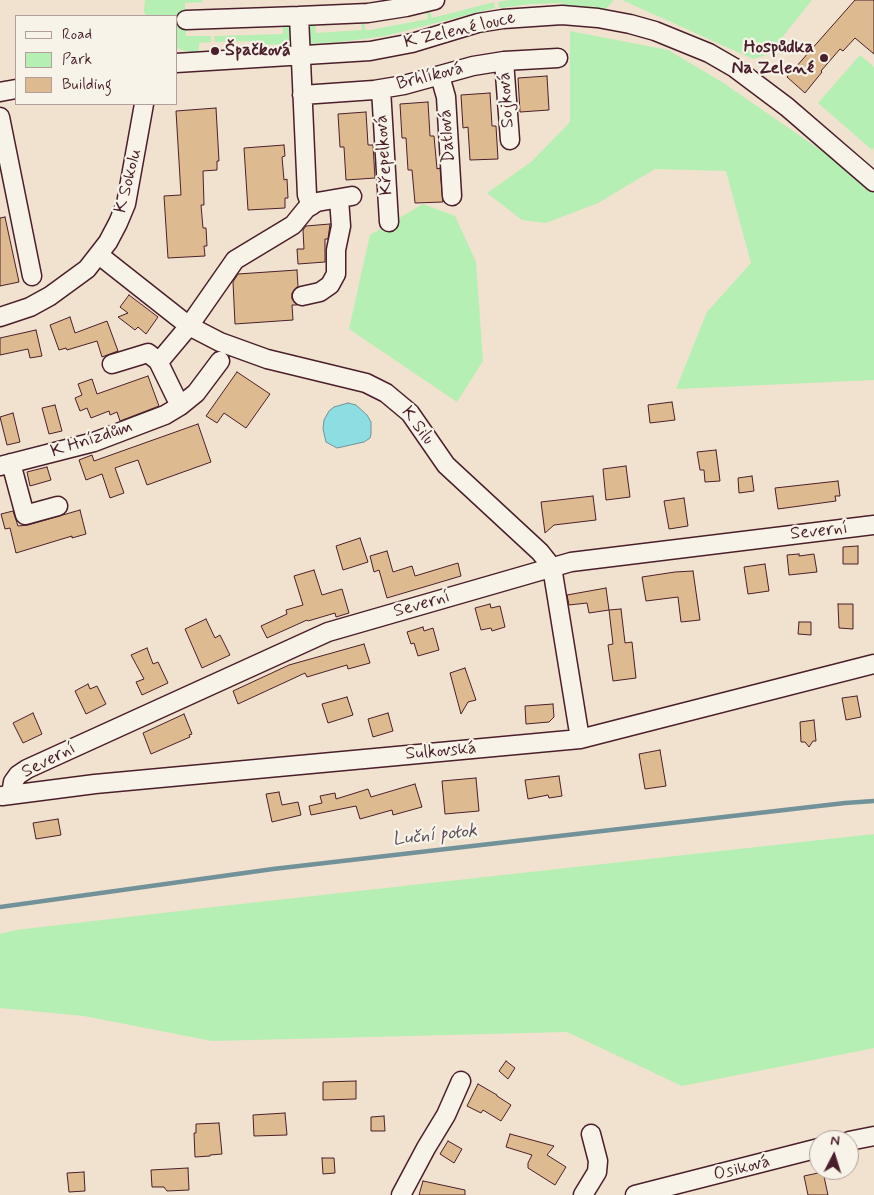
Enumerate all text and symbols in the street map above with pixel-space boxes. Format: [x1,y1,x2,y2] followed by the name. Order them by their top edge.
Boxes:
[402,8,518,54] street label: K Zelené louce
[15,15,178,105] legend
[62,25,92,45] text: Road
[732,37,814,80] place label: Hospůdka Na Zelené
[225,40,291,62] place label: Špačková
[209,45,221,57] marker: Špačková
[62,50,92,70] text: Park
[818,52,830,64] marker: Hospůdka Na Zelené
[394,58,466,96] street label: Brhlíková
[494,71,520,129] street label: Sojková
[62,75,112,95] text: Building
[435,108,461,164] street label: Datlová
[371,114,399,196] street label: Křepelková
[111,146,147,216] street label: K Sokolu
[396,403,438,449] street label: K Silu
[48,417,136,463] street label: K Hnízdům
[789,518,849,546] street label: Severní
[391,587,453,623] street label: Severní
[18,738,80,784] street label: Severní
[405,738,477,766] street label: Sulkovská
[391,820,479,852] water label: Luční potok
[809,1130,859,1180] north arrow
[830,1132,841,1150] text: N
[711,1152,773,1186] street label: Osiková

